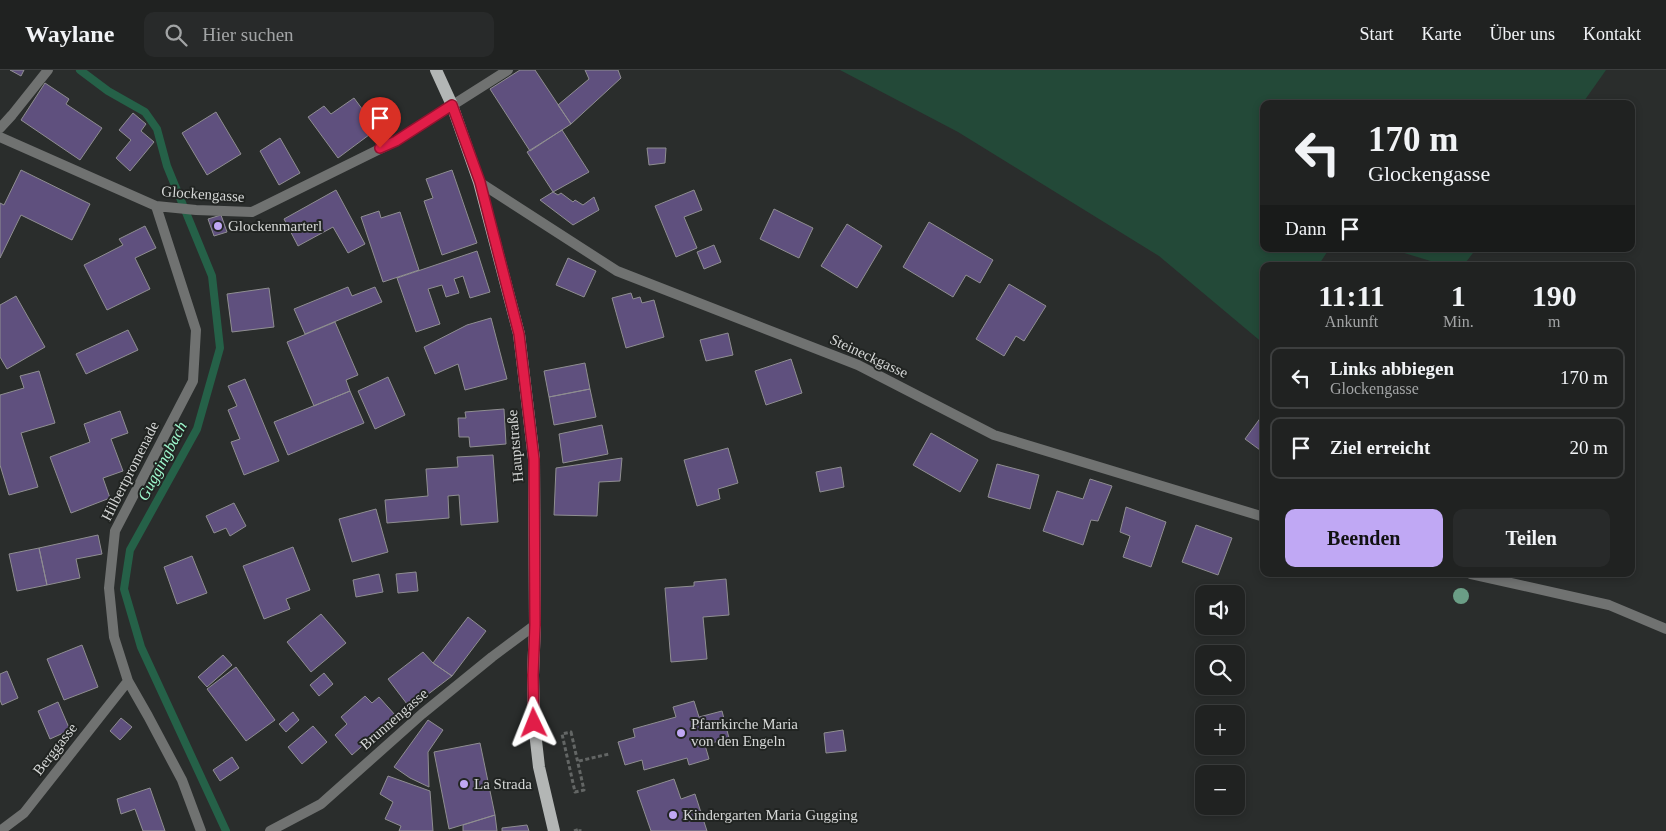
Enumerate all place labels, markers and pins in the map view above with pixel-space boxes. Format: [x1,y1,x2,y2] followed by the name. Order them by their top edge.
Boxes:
[359,97,401,148] pin
[228,218,322,234] place label: Glockenmarterl
[212,220,224,232] marker: Glockenmarterl
[691,716,798,749] place label: Pfarrkirche Maria von den Engeln
[675,727,687,739] marker: Pfarrkirche Maria von den Engeln
[474,776,532,792] place label: La Strada
[458,778,470,790] marker: La Strada
[683,807,858,823] place label: Kindergarten Maria Gugging
[667,809,679,821] marker: Kindergarten Maria Gugging

